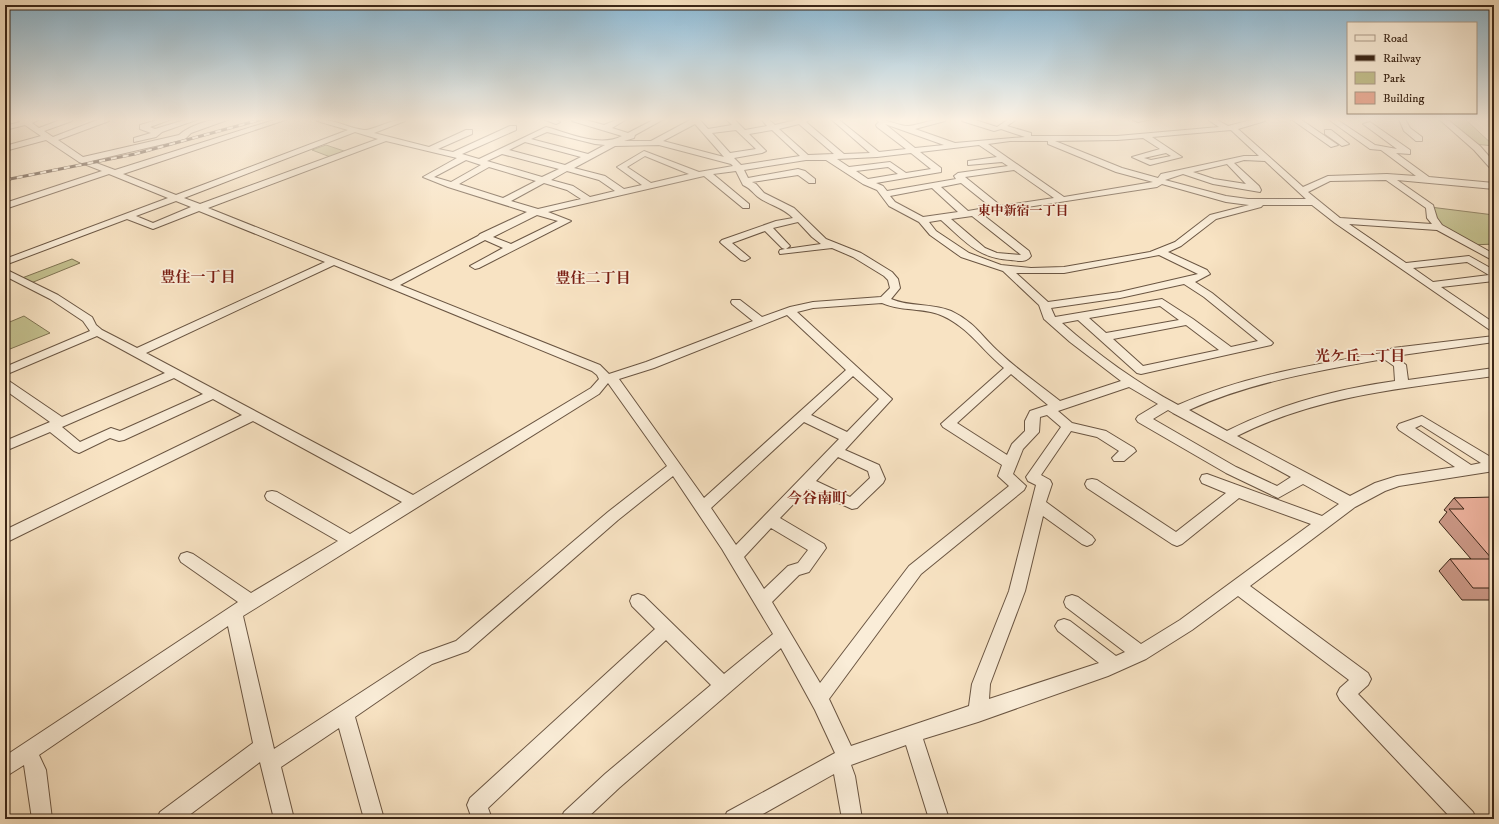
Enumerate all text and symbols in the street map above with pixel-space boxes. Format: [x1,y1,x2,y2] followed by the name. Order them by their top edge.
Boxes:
[1347,22,1477,114] legend
[1383,31,1408,46] text: Road
[1383,51,1421,66] text: Railway
[1383,71,1405,86] text: Park
[1383,91,1424,106] text: Building
[977,203,1069,219] district label: 東中新宿一丁目
[160,268,236,287] district label: 豊住一丁目
[555,269,631,288] district label: 豊住二丁目
[1315,347,1405,366] district label: 光ケ丘一丁目
[787,489,847,508] district label: 今谷南町

